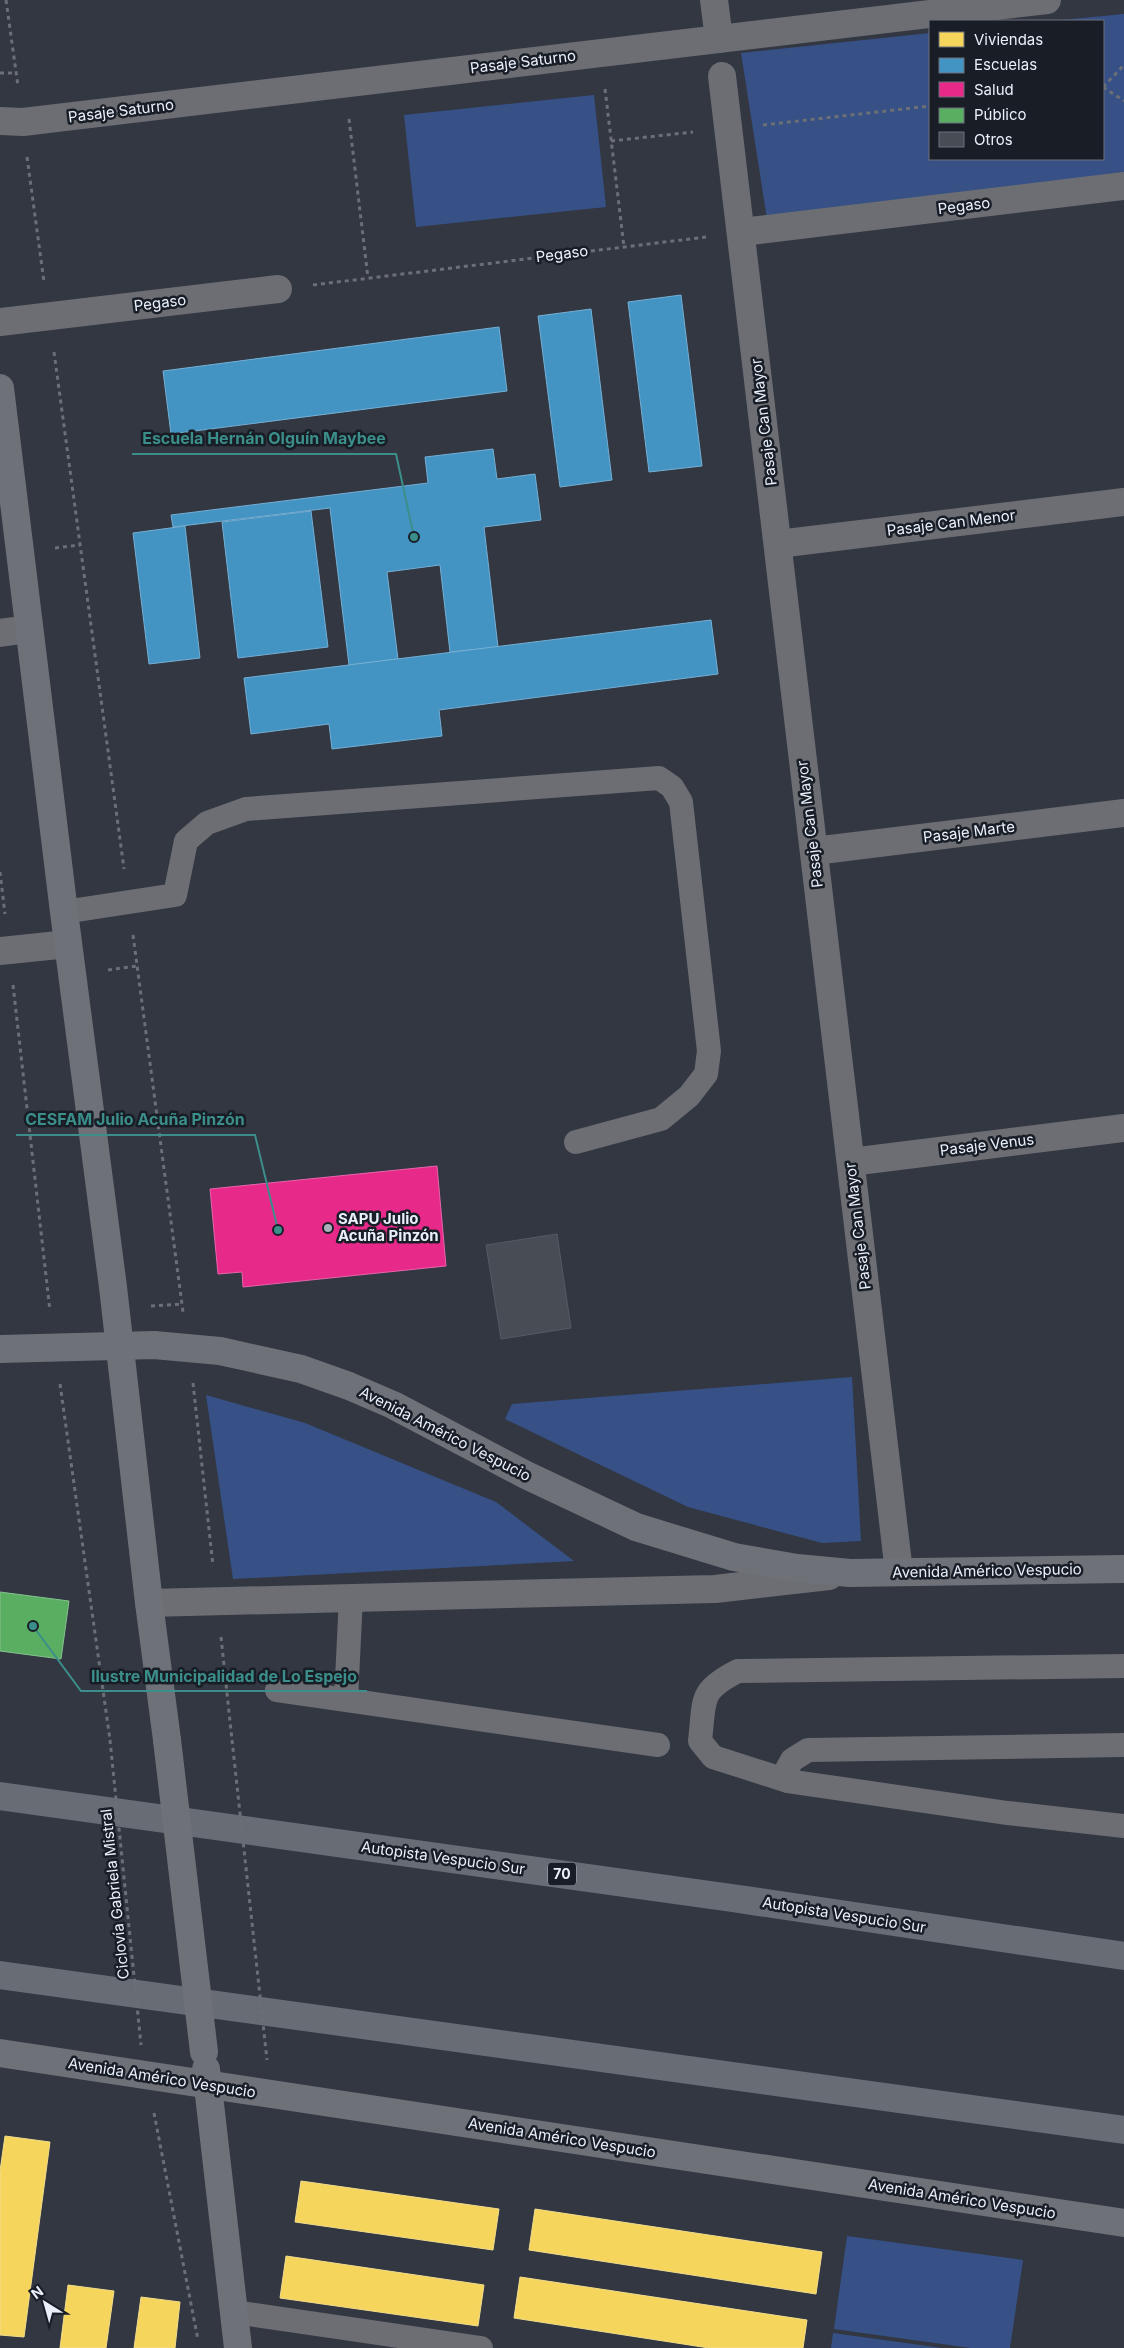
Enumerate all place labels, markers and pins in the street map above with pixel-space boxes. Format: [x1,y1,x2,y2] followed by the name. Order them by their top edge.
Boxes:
[132,423,396,454] callout: Escuela Hernán Olguín Maybee
[16,1104,255,1135] callout: CESFAM Julio Acuña Pinzón
[338,1209,439,1245] place label: SAPU Julio Acuña Pinzón
[322,1222,334,1234] marker: SAPU Julio Acuña Pinzón
[81,1660,367,1691] callout: Ilustre Municipalidad de Lo Espejo

